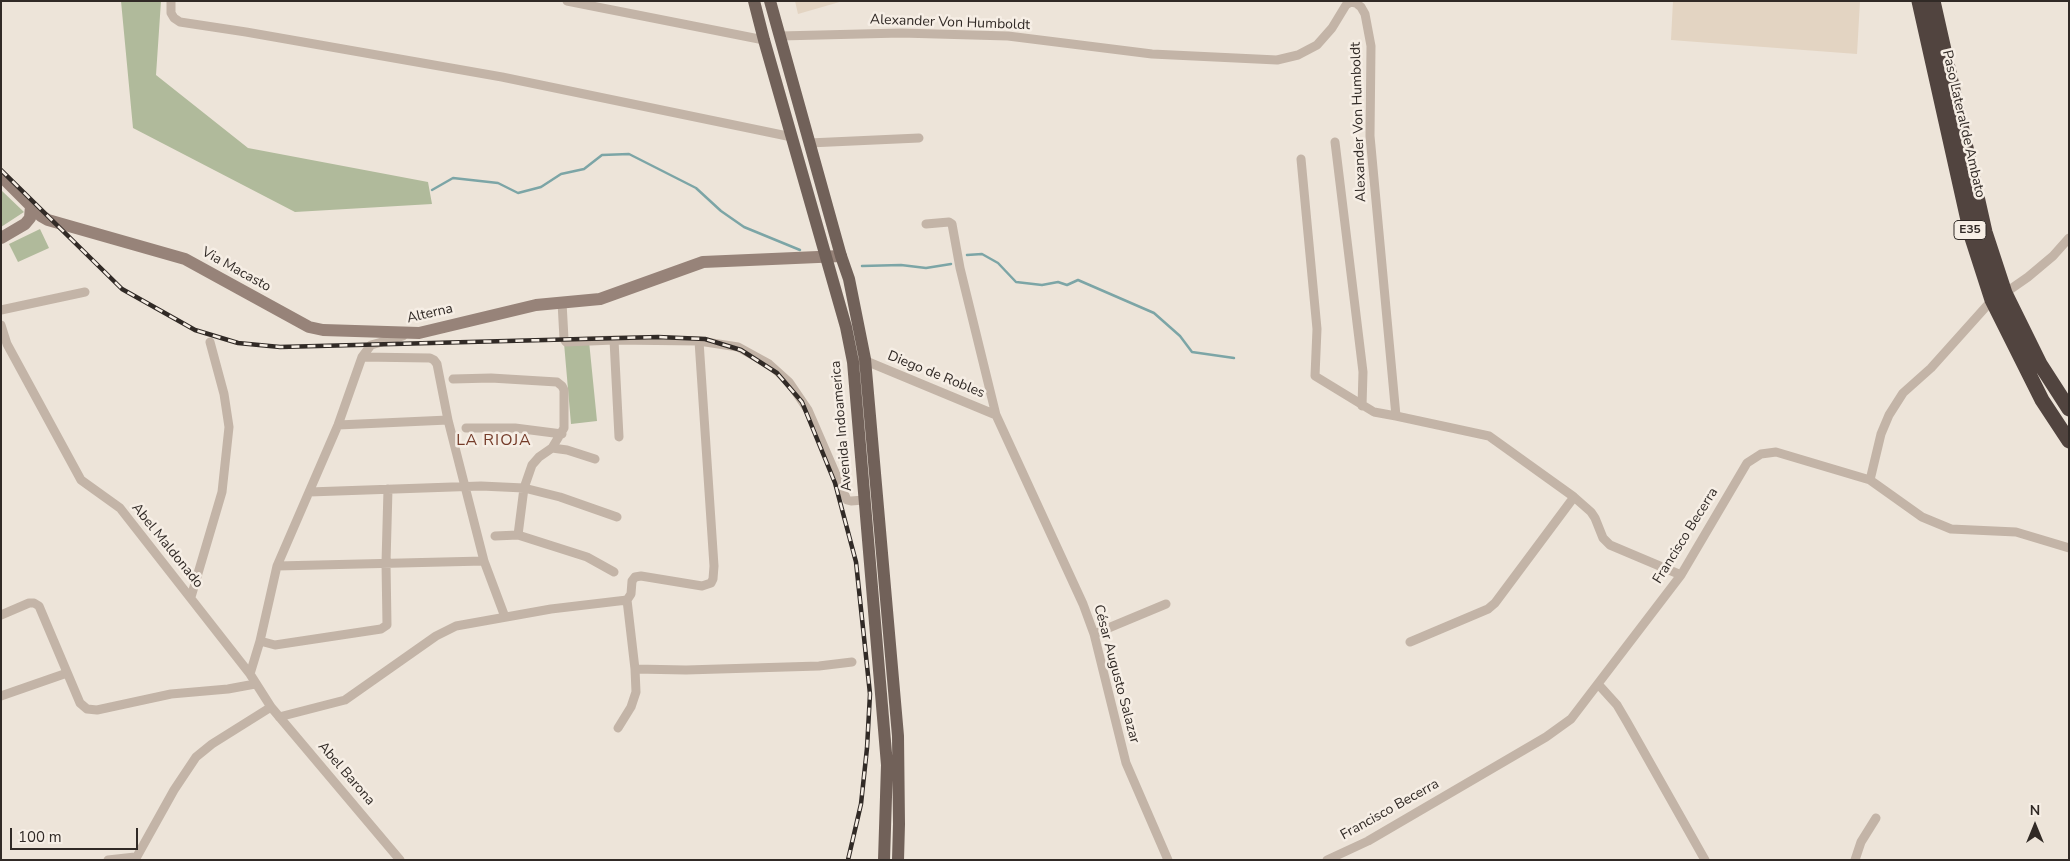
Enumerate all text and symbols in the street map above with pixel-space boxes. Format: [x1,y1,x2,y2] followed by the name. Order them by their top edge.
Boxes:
[870,12,1030,34] street label: Alexander Von Humboldt
[1348,42,1370,202] street label: Alexander Von Humboldt
[1938,49,1988,199] street label: Paso Lateral de Ambato
[1954,220,1986,240] road number: E35
[199,244,273,296] street label: Via Macasto
[405,301,455,327] street label: Alterna
[885,348,987,402] street label: Diego de Robles
[828,360,856,492] street label: Avenida Indoamerica
[455,431,533,451] district label: LA RIOJA
[1650,485,1722,587] street label: Francisco Becerra
[128,500,206,592] street label: Abel Maldonado
[1089,603,1143,745] street label: César Augusto Salazar
[314,739,378,809] street label: Abel Barona
[1338,776,1442,844] street label: Francisco Becerra
[2010,801,2060,851] north arrow
[2030,801,2040,820] text: N
[12,818,140,850] scale bar
[18,827,62,847] text: 100 m

